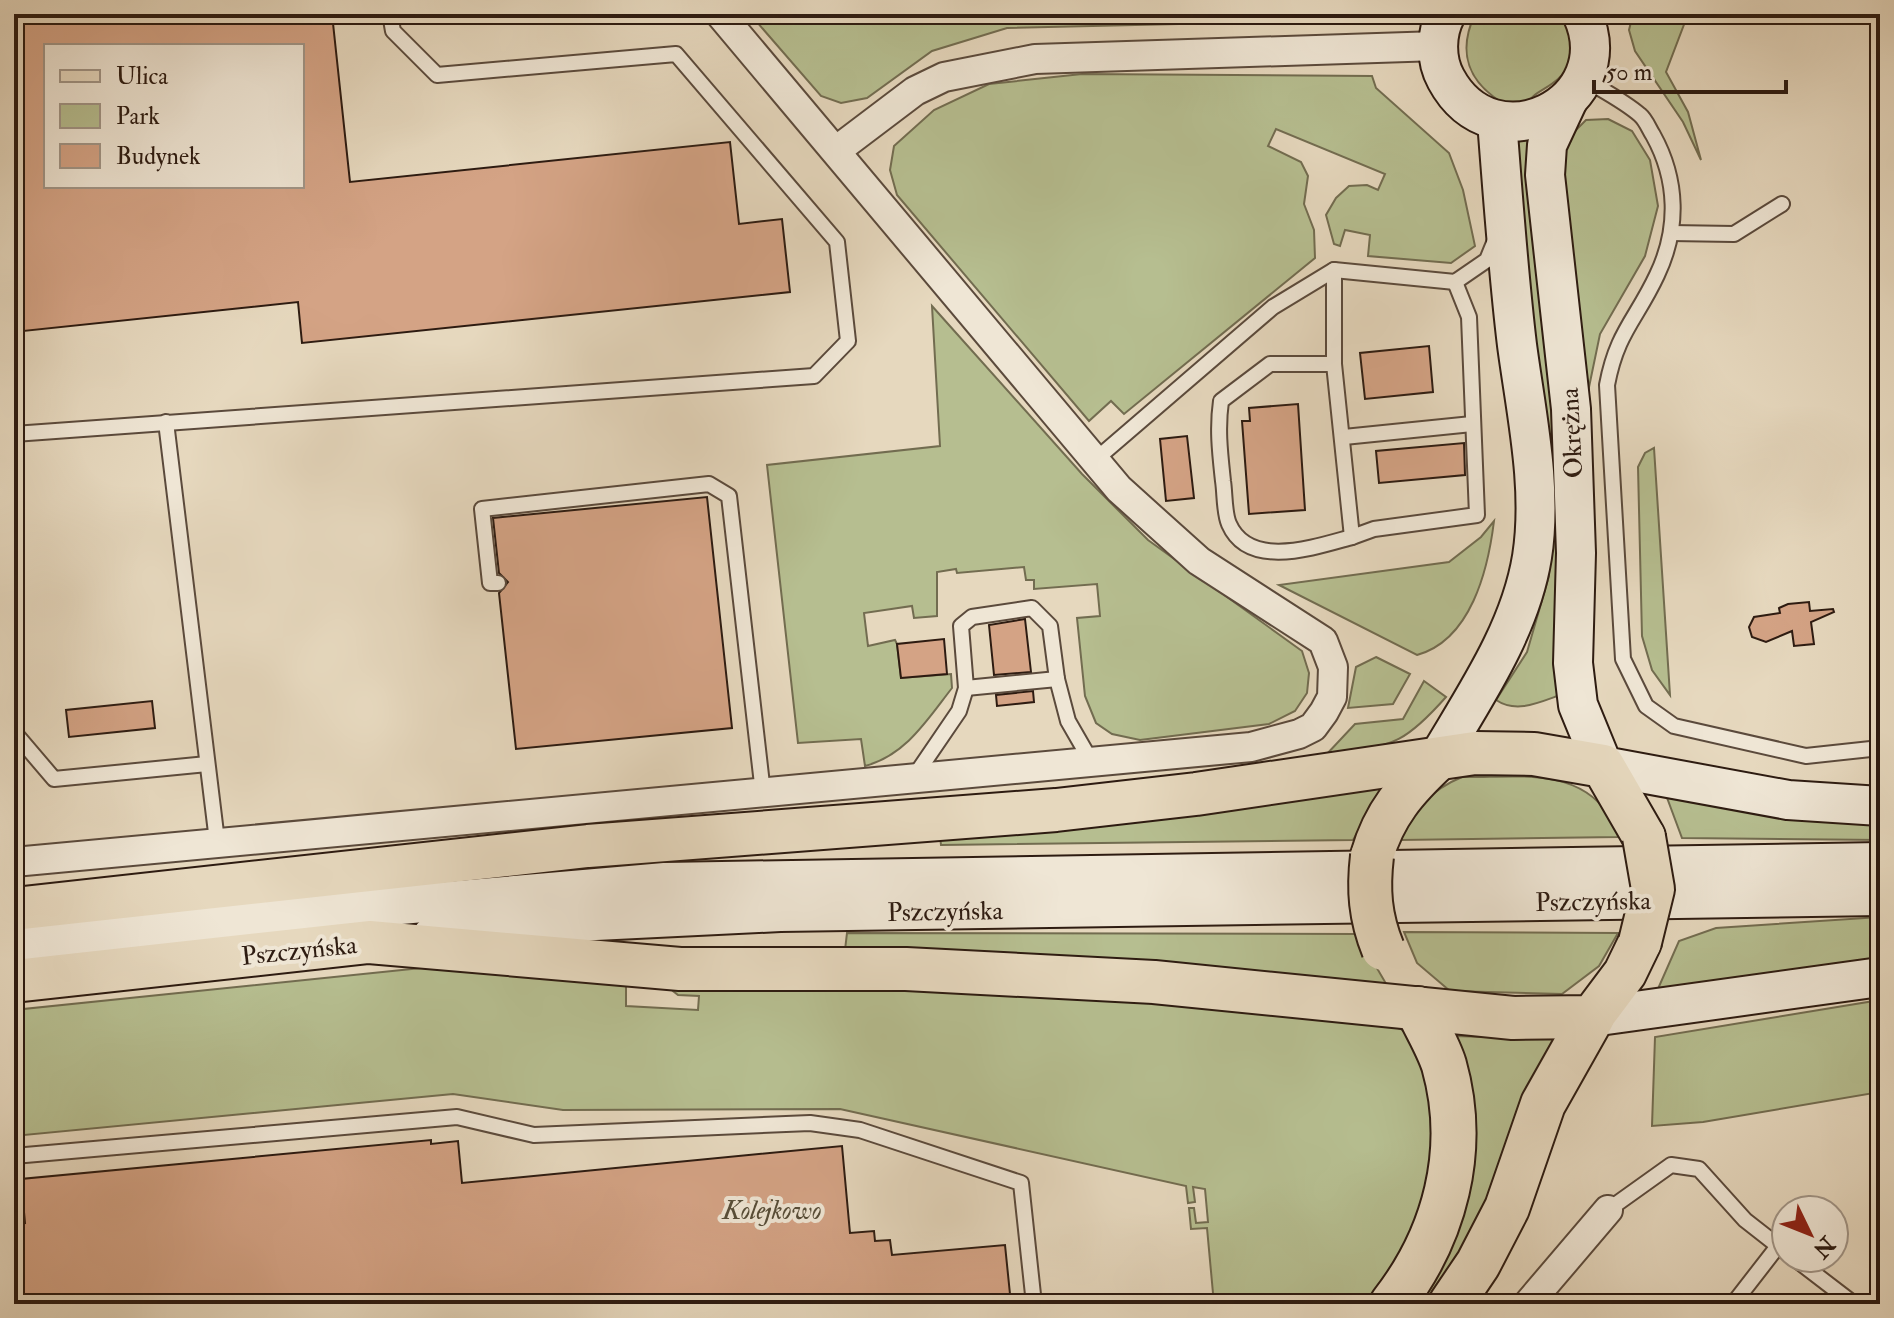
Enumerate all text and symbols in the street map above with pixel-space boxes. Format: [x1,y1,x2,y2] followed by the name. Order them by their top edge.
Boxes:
[44,44,304,188] legend
[1594,44,1786,94] scale bar
[1606,57,1653,88] text: 50 m
[116,61,169,92] text: Ulica
[116,101,160,132] text: Park
[116,141,201,172] text: Budynek
[1554,387,1590,479] street label: Okrężna
[1535,885,1652,919] street label: Pszczyńska
[887,895,1004,929] street label: Pszczyńska
[240,929,359,973] street label: Pszczyńska
[1770,1194,1850,1274] north arrow
[721,1195,821,1227] park label: Kolejkowo
[1807,1229,1842,1264] text: N

